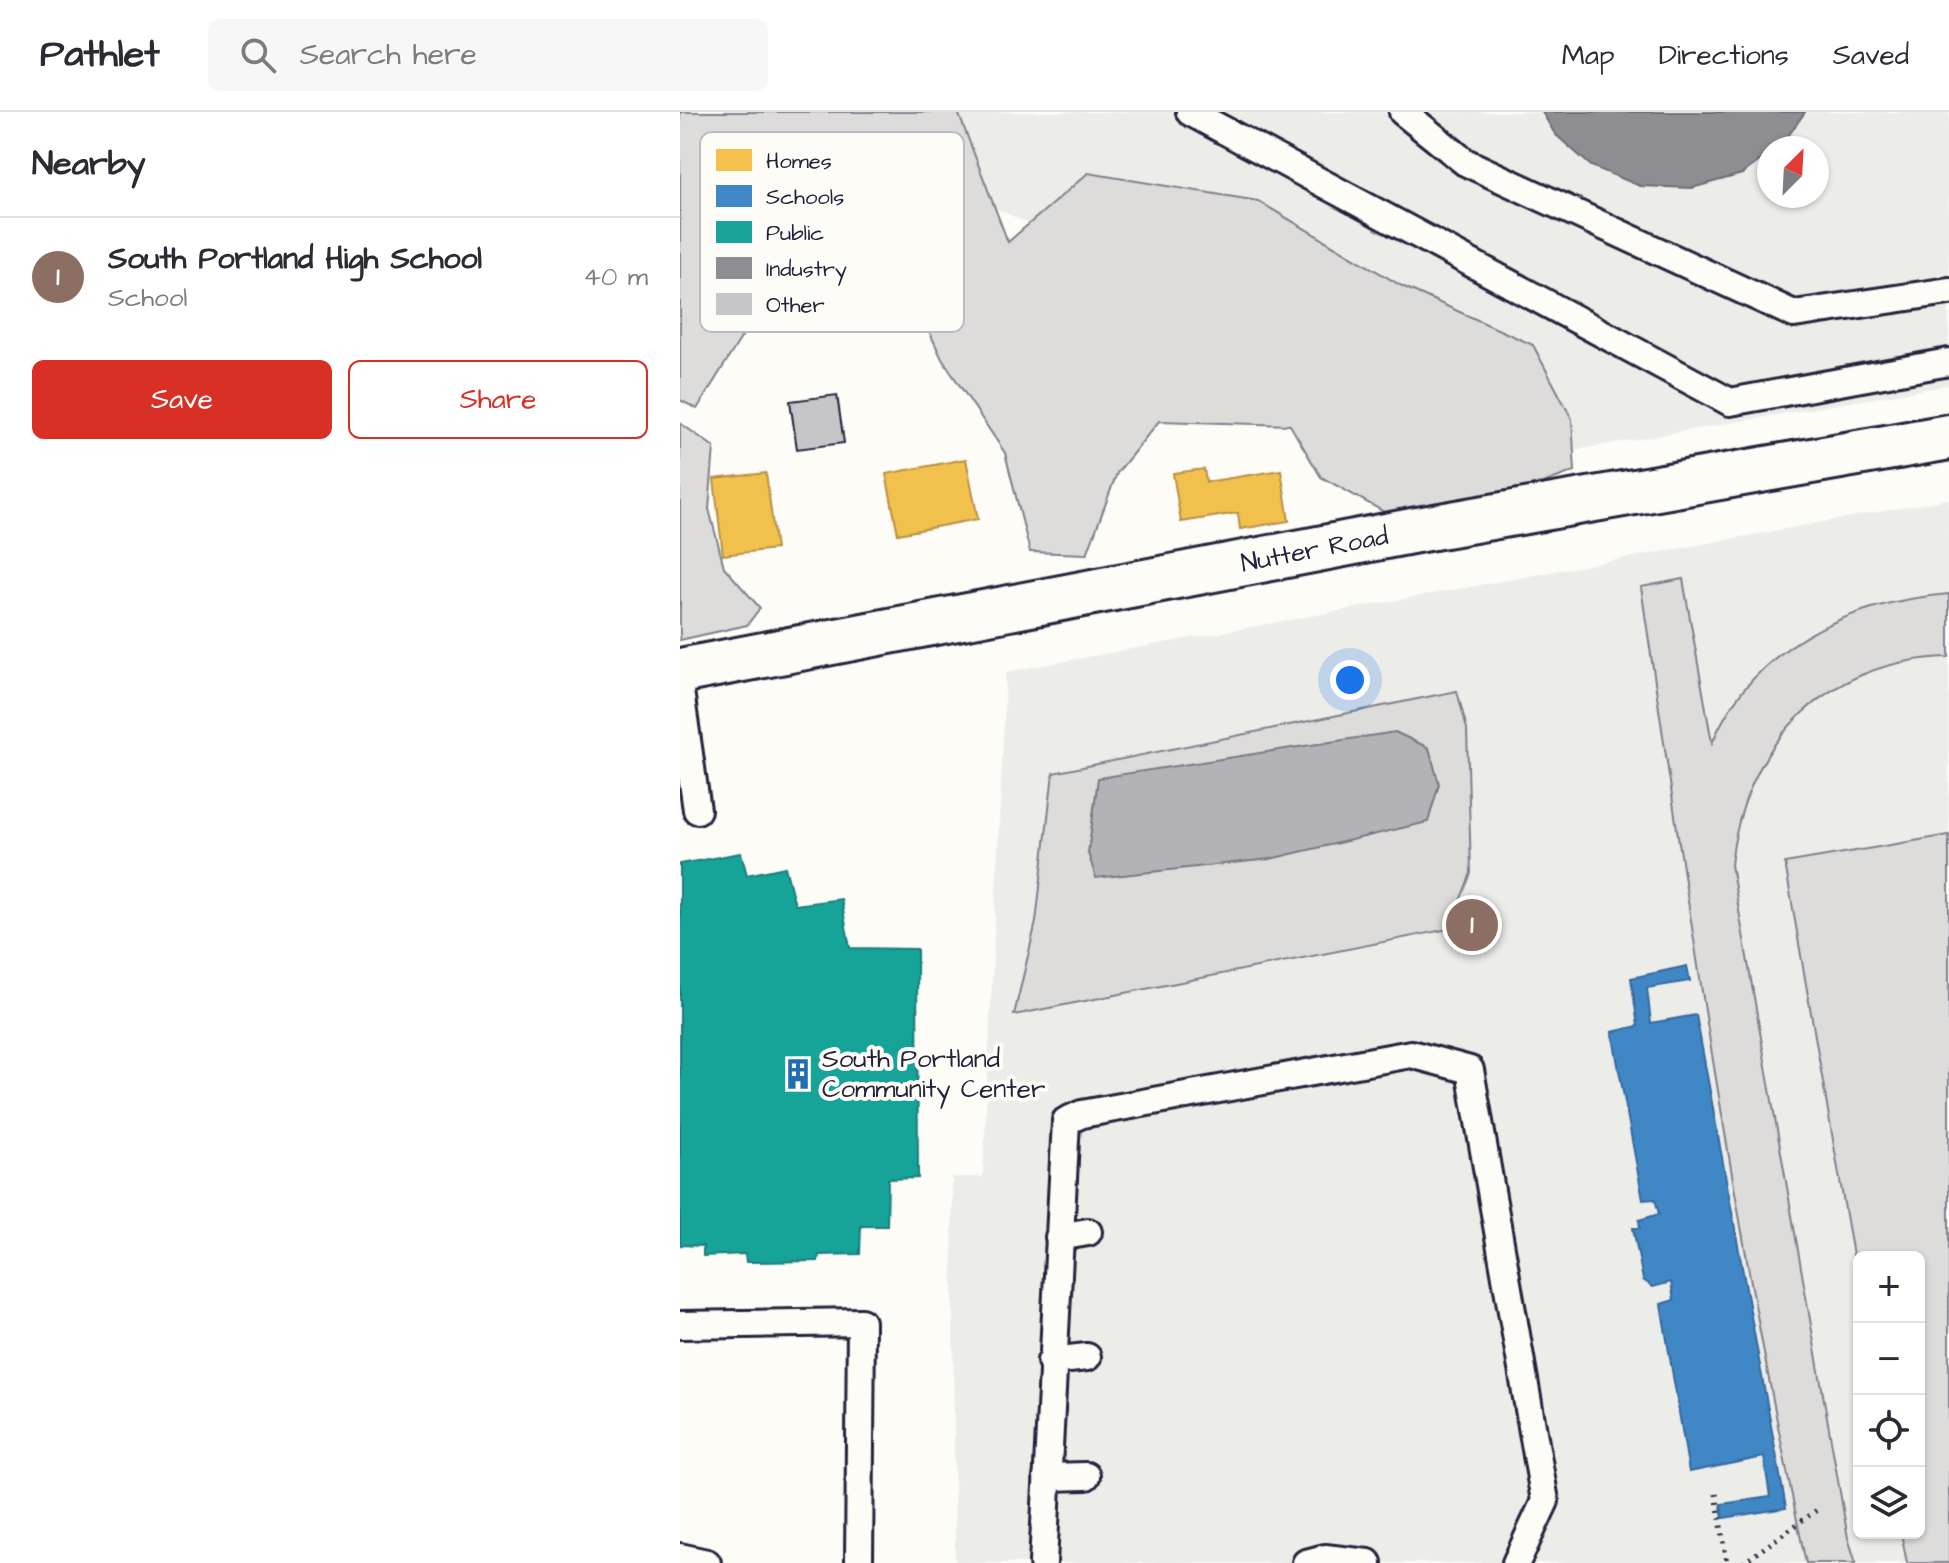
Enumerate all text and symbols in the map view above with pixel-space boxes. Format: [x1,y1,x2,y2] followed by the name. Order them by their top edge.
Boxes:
[208,19,768,91] search box
[40,29,160,81] text: Pathlet
[236,33,280,77] icon: search
[300,34,477,76] text: Search here
[1562,36,1615,75] text: Map
[1659,36,1789,75] text: Directions
[1833,36,1909,75] text: Saved
[700,132,964,332] legend
[1757,136,1829,208] north arrow
[32,140,146,188] text: Nearby
[766,146,832,177] text: Homes
[766,182,844,213] text: Schools
[766,218,824,249] text: Public
[108,238,482,280] text: South Portland High School
[766,254,847,286] text: Industry
[56,259,60,295] text: 1
[583,259,648,295] text: 40 m
[108,280,187,316] text: School
[766,290,825,321] text: Other
[32,360,332,439] button: Save
[348,360,648,439] button: Share
[1238,518,1391,581] street label: Nutter Road
[1330,660,1370,700] your location
[1446,895,1498,955] pin: 1
[822,1041,1045,1109] place label: South Portland Community Center
[781,1057,815,1091] building icon: South Portland Community Center
[1853,1251,1925,1539] map controls
[1853,1251,1925,1323] button: +
[1853,1323,1925,1395] button: −
[1853,1395,1925,1467] button: locate
[1853,1467,1925,1539] button: layers

